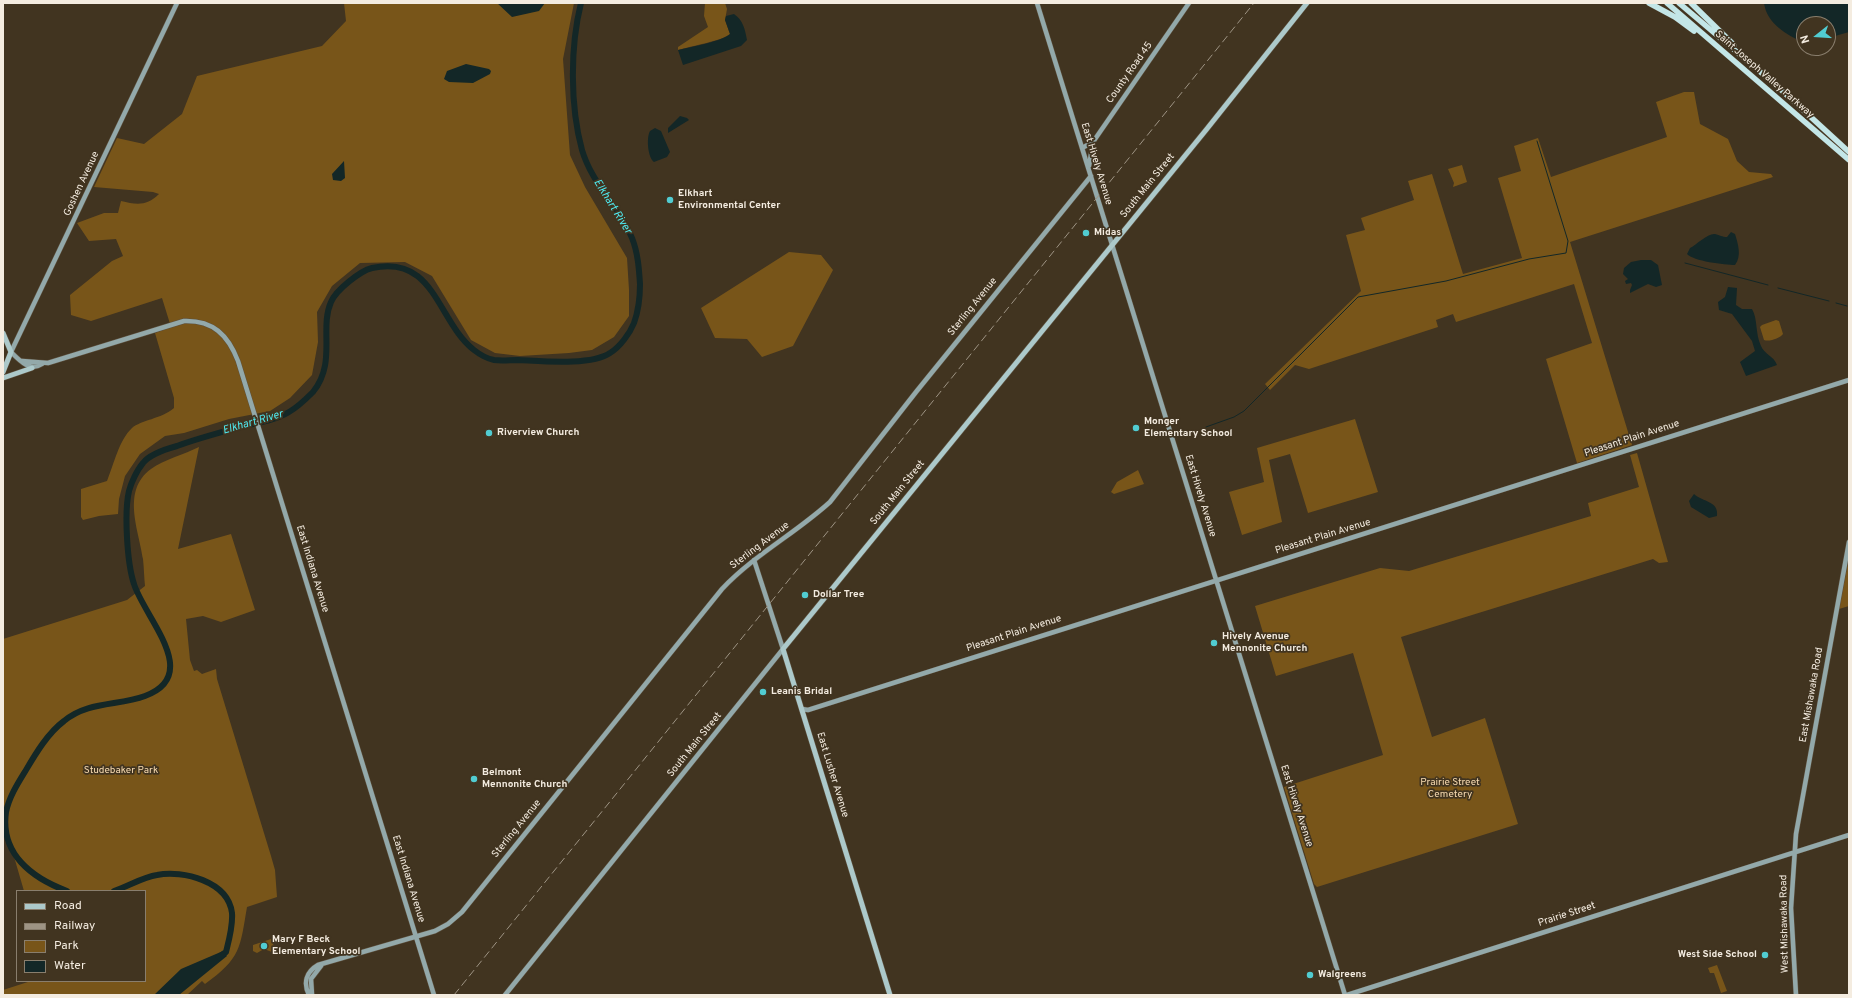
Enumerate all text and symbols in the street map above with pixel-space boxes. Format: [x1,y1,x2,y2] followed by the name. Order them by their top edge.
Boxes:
[1796,16,1836,56] north arrow
[1712,29,1816,121] street label: Saint Joseph Valley Parkway
[1798,33,1813,45] text: N
[1104,40,1156,106] street label: County Road 45
[1078,121,1114,207] street label: East Hively Avenue
[62,150,102,218] street label: Goshen Avenue
[1118,151,1178,221] street label: South Main Street
[590,177,634,237] water label: Elkhart River
[678,188,780,212] place label: Elkhart Environmental Center
[665,195,675,205] marker: Elkhart Environmental Center
[1094,227,1121,239] place label: Midas
[1081,228,1091,238] marker: Midas
[946,276,1000,338] street label: Sterling Avenue
[221,408,285,438] water label: Elkhart River
[1144,416,1233,440] place label: Monger Elementary School
[1583,418,1681,460] street label: Pleasant Plain Avenue
[1131,423,1141,433] marker: Monger Elementary School
[497,427,579,439] place label: Riverview Church
[484,428,494,438] marker: Riverview Church
[1182,453,1218,539] street label: East Hively Avenue
[868,458,928,528] street label: South Main Street
[1274,517,1372,557] street label: Pleasant Plain Avenue
[728,520,792,572] street label: Sterling Avenue
[293,524,331,614] street label: East Indiana Avenue
[813,589,864,601] place label: Dollar Tree
[800,590,810,600] marker: Dollar Tree
[965,613,1063,655] street label: Pleasant Plain Avenue
[1222,631,1307,654] place label: Hively Avenue Mennonite Church
[1209,638,1219,648] marker: Hively Avenue Mennonite Church
[1798,647,1826,743] street label: East Mishawaka Road
[771,686,832,698] place label: Leanis Bridal
[758,687,768,697] marker: Leanis Bridal
[665,710,725,780] street label: South Main Street
[813,731,851,819] street label: East Lusher Avenue
[1277,763,1315,849] street label: East Hively Avenue
[84,765,158,777] park label: Studebaker Park
[482,767,567,790] place label: Belmont Mennonite Church
[469,774,479,784] marker: Belmont Mennonite Church
[1420,777,1480,800] park label: Prairie Street Cemetery
[490,798,544,860] street label: Sterling Avenue
[389,834,427,924] street label: East Indiana Avenue
[1778,875,1792,973] street label: West Mishawaka Road
[16,890,146,982] legend
[54,898,82,914] text: Road
[1537,900,1597,930] street label: Prairie Street
[54,918,95,934] text: Railway
[272,934,361,958] place label: Mary F Beck Elementary School
[54,938,79,954] text: Park
[259,941,269,951] marker: Mary F Beck Elementary School
[1678,949,1757,961] place label: West Side School
[1760,950,1770,960] marker: West Side School
[54,958,86,974] text: Water
[1318,969,1366,981] place label: Walgreens
[1305,970,1315,980] marker: Walgreens

